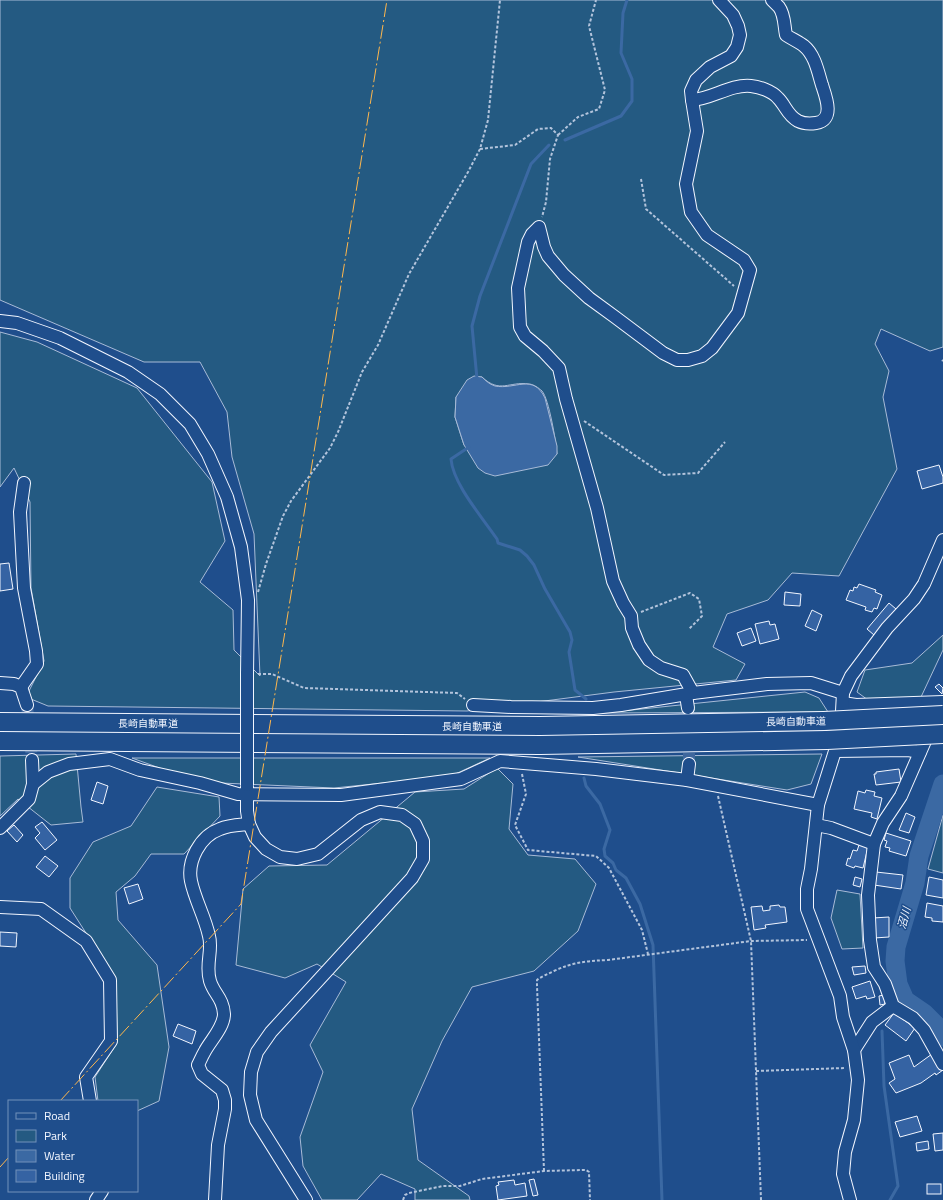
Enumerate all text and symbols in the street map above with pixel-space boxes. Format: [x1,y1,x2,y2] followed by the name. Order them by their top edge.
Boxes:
[766,713,826,730] street label: 長崎自動車道
[118,716,178,731] street label: 長崎自動車道
[442,719,502,734] street label: 長崎自動車道
[893,904,915,931] water label: 沼川
[8,1100,138,1192] legend
[44,1106,70,1125] text: Road
[44,1126,67,1145] text: Park
[44,1146,75,1165] text: Water
[44,1166,85,1185] text: Building

